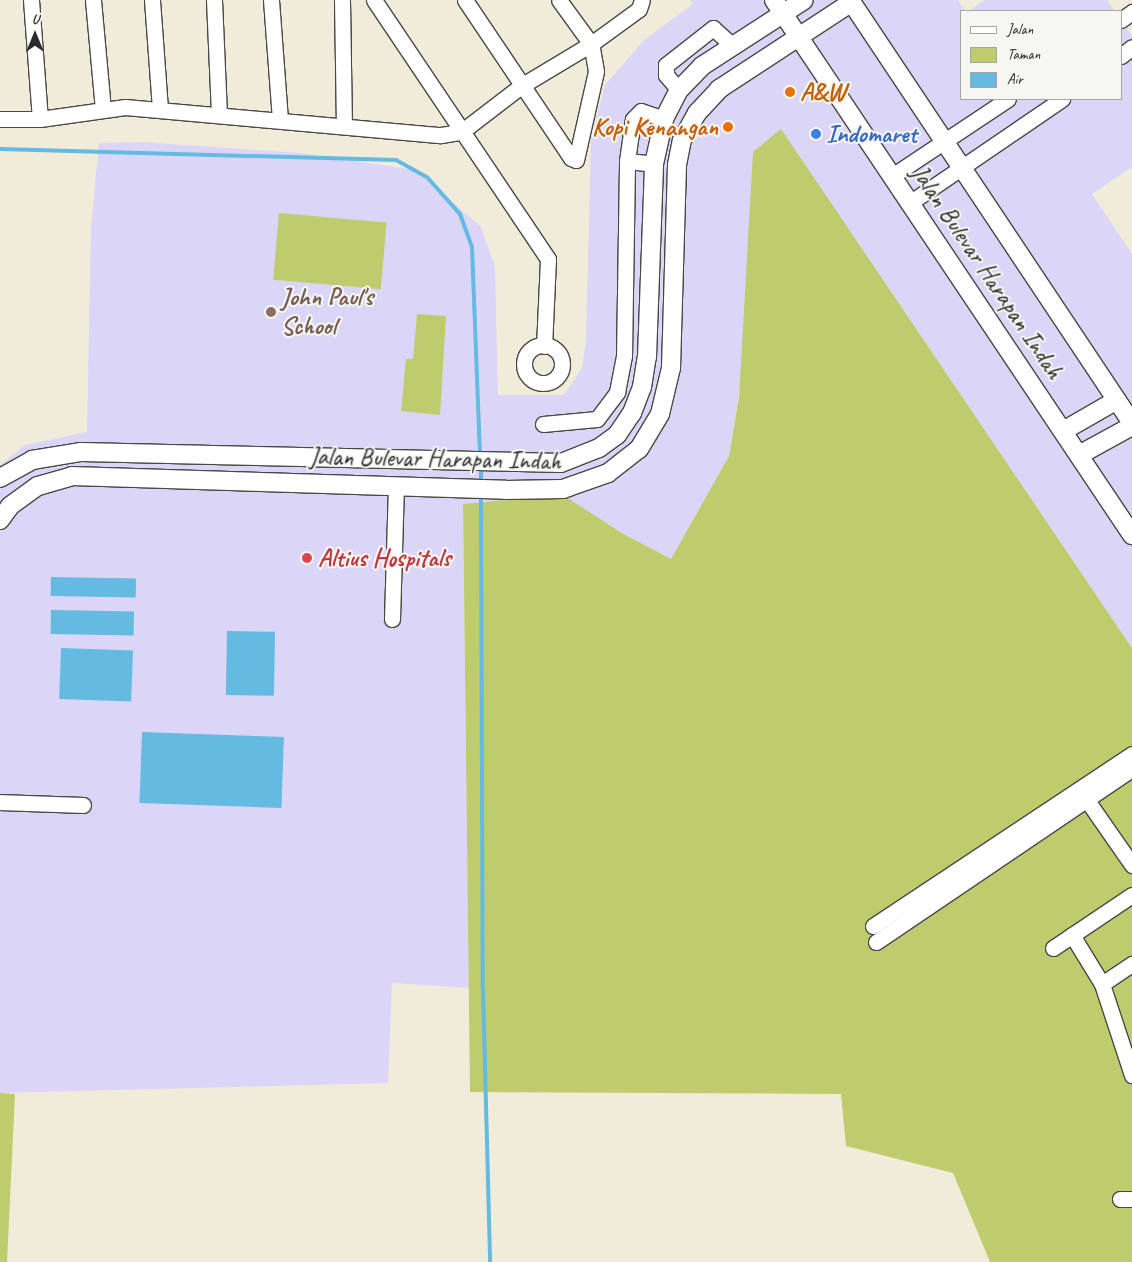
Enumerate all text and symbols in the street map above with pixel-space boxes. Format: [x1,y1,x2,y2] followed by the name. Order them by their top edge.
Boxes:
[10,10,60,60] north arrow
[960,10,1122,100] legend
[32,11,38,28] text: U
[1007,20,1033,39] text: Jalan
[1007,45,1040,64] text: Taman
[1007,70,1023,89] text: Air
[800,77,845,107] place label: A&W
[784,86,796,98] marker: A&W
[593,112,718,142] place label: Kopi Kenangan
[826,119,917,149] place label: Indomaret
[722,121,734,133] marker: Kopi Kenangan
[810,128,822,140] marker: Indomaret
[904,159,1070,385] street label: Jalan Bulevar Harapan Indah
[281,283,374,342] place label: John Paul's School
[265,306,277,318] marker: John Paul's School
[309,442,561,476] street label: Jalan Bulevar Harapan Indah
[318,543,451,573] place label: Altius Hospitals
[300,551,314,565] marker: Altius Hospitals

